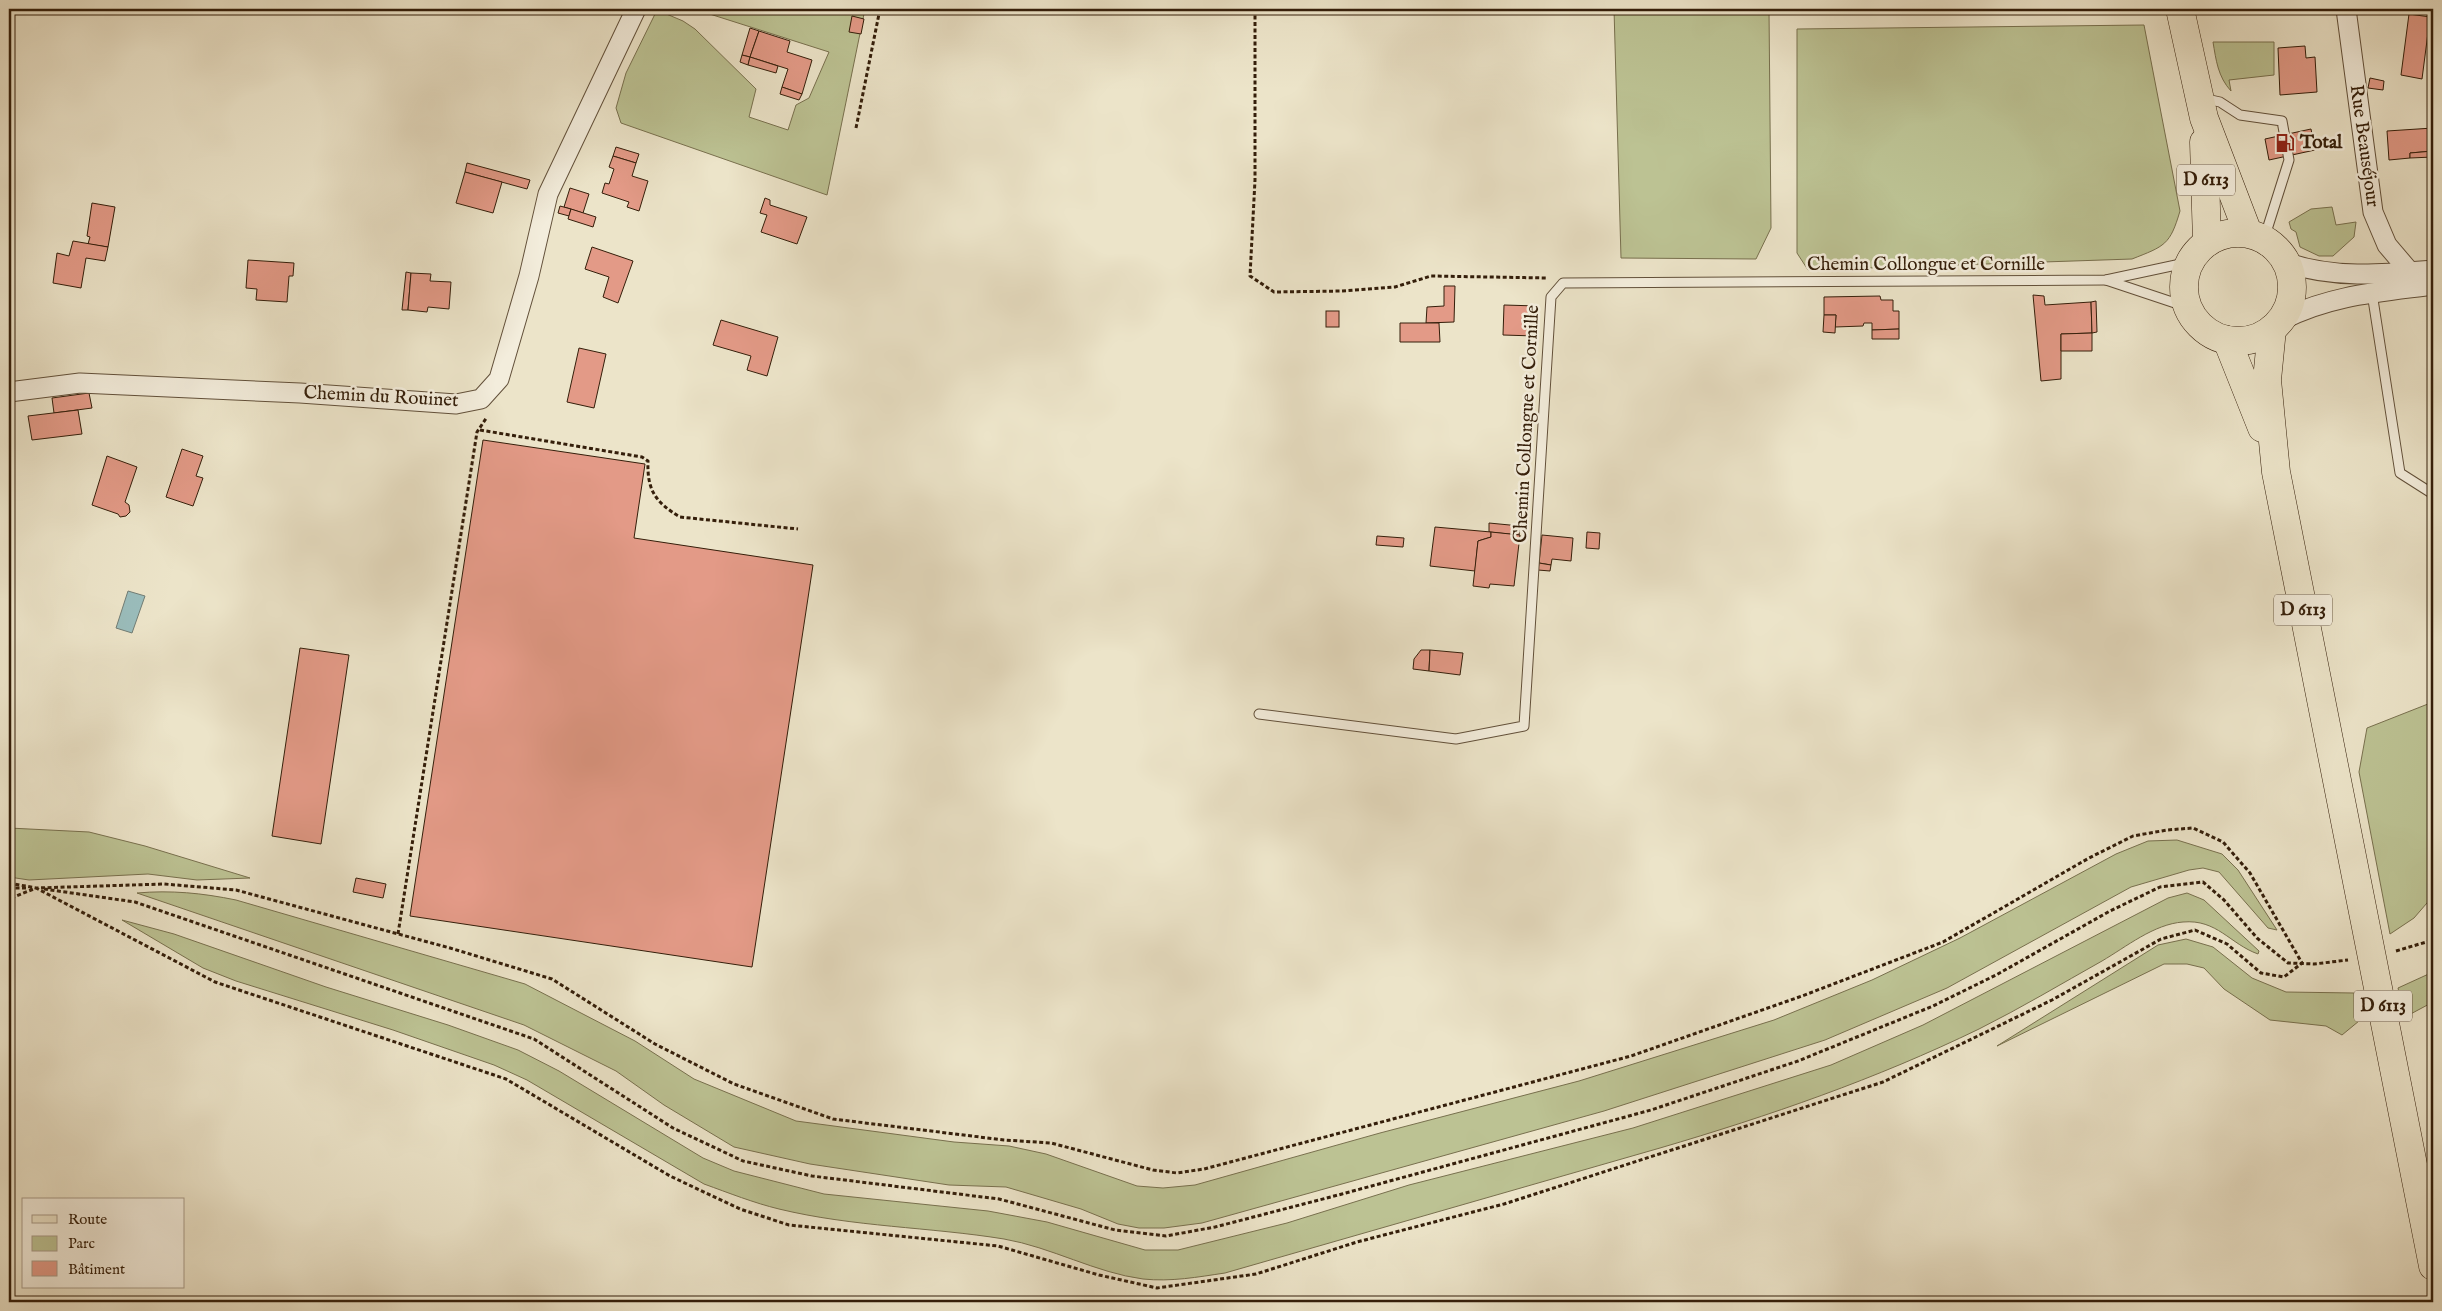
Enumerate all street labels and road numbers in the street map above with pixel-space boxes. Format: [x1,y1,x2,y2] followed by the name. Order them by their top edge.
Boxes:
[2344,83,2384,209] street label: Rue Beauséjour
[2177,164,2235,196] road number: D 6113
[1807,253,2045,277] street label: Chemin Collongue et Cornille
[1509,304,1545,544] street label: Chemin Collongue et Cornille
[303,381,460,413] street label: Chemin du Rouinet
[2274,594,2332,626] road number: D 6113
[2354,990,2412,1021] road number: D 6113

